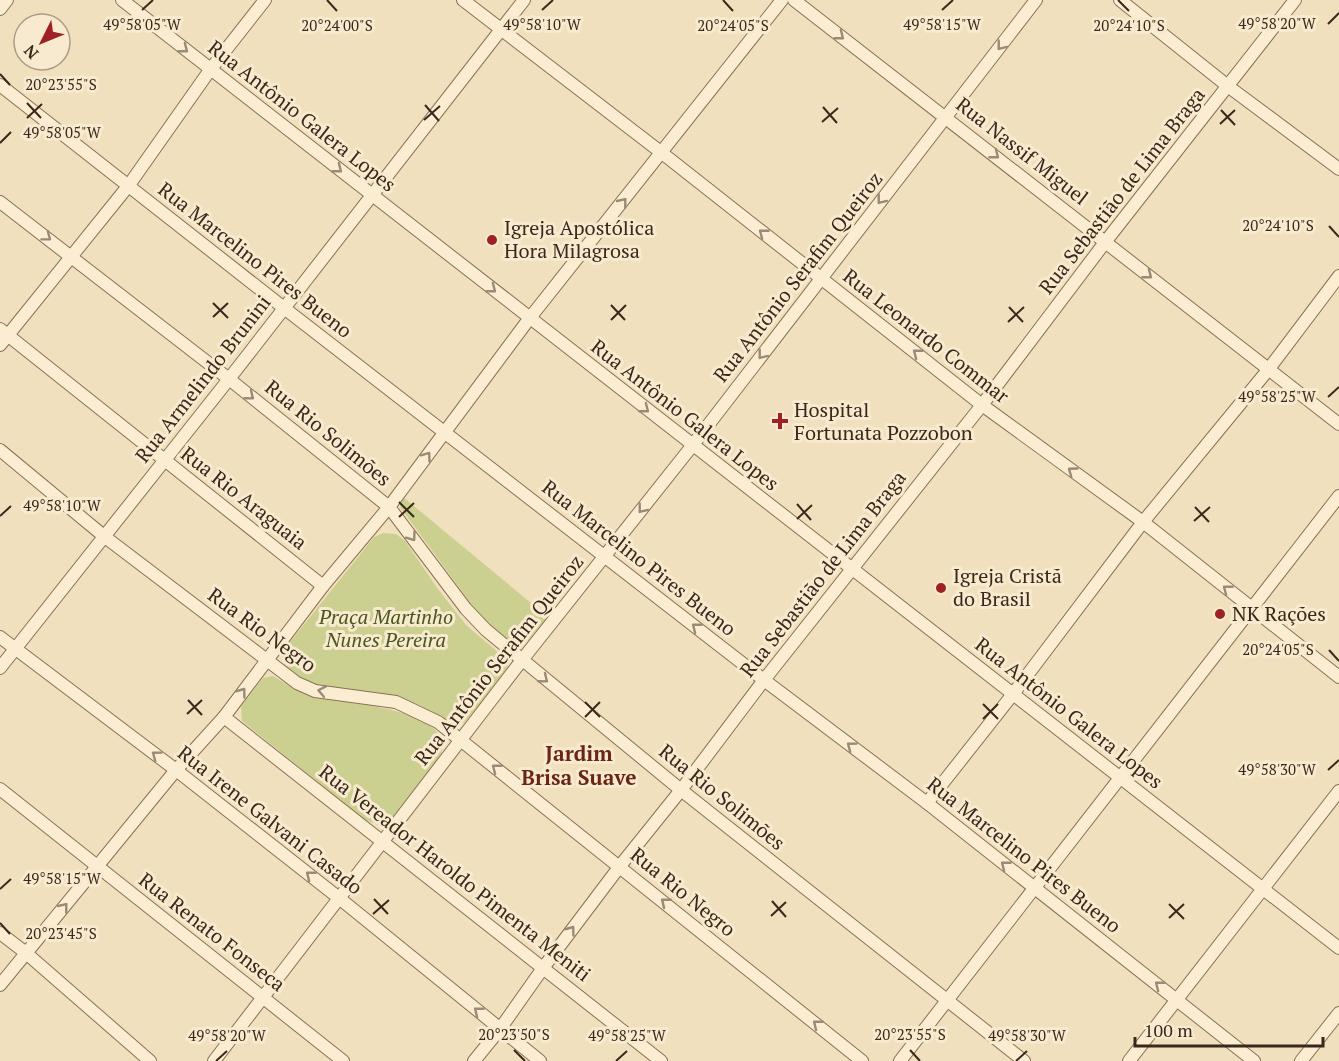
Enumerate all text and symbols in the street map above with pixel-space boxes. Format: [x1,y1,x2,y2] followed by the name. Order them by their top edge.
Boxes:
[12,12,72,72] north arrow
[1238,13,1317,33] text: 49°58'20"W
[103,14,182,34] text: 49°58'05"W
[503,14,582,34] text: 49°58'10"W
[903,14,982,34] text: 49°58'15"W
[301,15,373,35] text: 20°24'00"S
[697,15,769,35] text: 20°24'05"S
[1093,15,1165,35] text: 20°24'10"S
[834,28,845,39] one-way arrow
[203,34,402,197] street label: Rua Antônio Galera Lopes
[997,39,1008,50] one-way arrow
[19,40,43,64] text: N
[178,42,189,53] one-way arrow
[25,74,97,94] text: 20°23'55"S
[1032,82,1211,299] street label: Rua Sebastião de Lima Braga
[951,91,1094,211] street label: Rua Nassif Miguel
[23,122,102,142] text: 49°58'05"W
[988,147,999,158] one-way arrow
[331,162,342,173] one-way arrow
[707,166,888,387] street label: Rua Antônio Serafim Queiroz
[153,175,358,344] street label: Rua Marcelino Pires Bueno
[878,194,889,205] one-way arrow
[615,198,626,209] one-way arrow
[504,214,654,264] place label: Igreja Apostólica Hora Milagrosa
[1242,215,1314,235] text: 20°24'10"S
[759,229,770,240] one-way arrow
[40,230,51,241] one-way arrow
[485,233,499,247] marker: Igreja Apostólica Hora Milagrosa
[838,262,1015,409] street label: Rua Leonardo Commar
[1142,267,1153,278] one-way arrow
[485,282,496,293] one-way arrow
[129,289,277,468] street label: Rua Armelindo Brunini
[586,333,785,496] street label: Rua Antônio Galera Lopes
[758,348,769,359] one-way arrow
[912,350,923,361] one-way arrow
[260,373,397,492] street label: Rua Rio Solimões
[1238,386,1317,406] text: 49°58'25"W
[243,388,254,399] one-way arrow
[794,396,973,446] place label: Hospital Fortunata Pozzobon
[639,402,650,413] one-way arrow
[771,412,789,430] marker: Hospital Fortunata Pozzobon
[176,440,313,555] street label: Rua Rio Araguaia
[420,452,431,463] one-way arrow
[733,465,912,682] street label: Rua Sebastião de Lima Braga
[1068,467,1079,478] one-way arrow
[537,473,742,642] street label: Rua Marcelino Pires Bueno
[23,495,102,515] text: 49°58'10"W
[639,502,650,513] one-way arrow
[405,530,416,541] one-way arrow
[408,549,589,770] street label: Rua Antônio Serafim Queiroz
[953,562,1062,612] place label: Igreja Cristã do Brasil
[203,581,322,678] street label: Rua Rio Negro
[934,581,948,595] marker: Igreja Cristã do Brasil
[1223,586,1234,597] one-way arrow
[1232,600,1326,627] place label: NK Rações
[318,603,453,653] park label: Praça Martinho Nunes Pereira
[1213,607,1227,621] marker: NK Rações
[692,624,703,635] one-way arrow
[970,631,1169,794] street label: Rua Antônio Galera Lopes
[1242,639,1314,659] text: 20°24'05"S
[538,671,549,682] one-way arrow
[317,685,327,698] one-way arrow
[234,688,245,699] one-way arrow
[654,737,791,856] street label: Rua Rio Solimões
[172,739,368,900] street label: Rua Irene Galvani Casado
[521,739,637,791] district label: Jardim Brisa Suave
[847,742,858,753] one-way arrow
[152,752,163,763] one-way arrow
[314,758,597,987] street label: Rua Vereador Haroldo Pimenta Meniti
[1238,759,1317,779] text: 49°58'30"W
[492,764,503,775] one-way arrow
[922,770,1127,939] street label: Rua Marcelino Pires Bueno
[625,841,741,942] street label: Rua Rio Negro
[1001,862,1012,873] one-way arrow
[134,866,291,997] street label: Rua Renato Fonseca
[23,868,102,888] text: 49°58'15"W
[305,872,316,883] one-way arrow
[661,899,672,910] one-way arrow
[57,903,68,914] one-way arrow
[25,923,97,943] text: 20°23'45"S
[564,925,575,936] one-way arrow
[1155,982,1166,993] one-way arrow
[474,1008,485,1019] one-way arrow
[1135,1010,1322,1048] scale bar
[1144,1018,1193,1042] text: 100 m
[813,1021,824,1032] one-way arrow
[478,1024,550,1044] text: 20°23'50"S
[874,1024,946,1044] text: 20°23'55"S
[188,1025,267,1045] text: 49°58'20"W
[588,1025,667,1045] text: 49°58'25"W
[988,1025,1067,1045] text: 49°58'30"W

